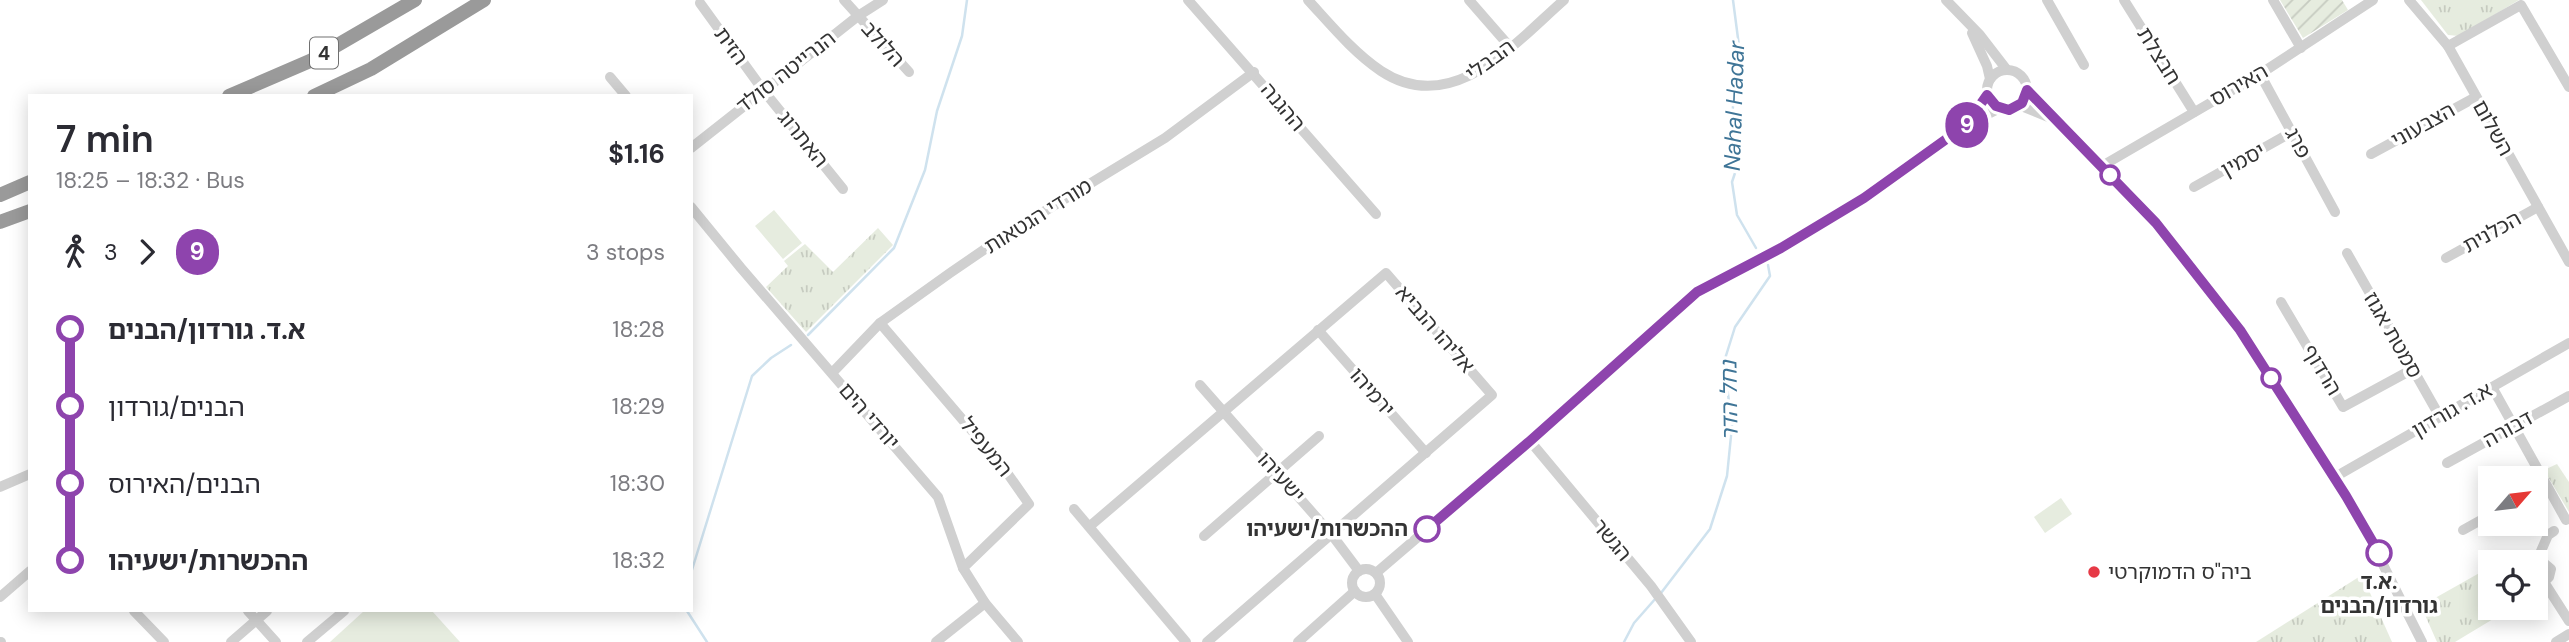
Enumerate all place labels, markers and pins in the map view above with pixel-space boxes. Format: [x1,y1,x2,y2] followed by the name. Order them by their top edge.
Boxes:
[2100,165,2120,185] unlabelled marker
[2261,368,2281,388] unlabelled marker
[1246,515,1408,543] place label: ההכשרות/ישעיהו
[1414,516,1440,542] marker: ההכשרות/ישעיהו
[2366,540,2392,566] marker: א.ד. גורדון/הבנים
[2108,558,2252,586] place label: ביה"ס הדמוקרטי
[2086,564,2102,580] marker: ביה"ס הדמוקרטי
[2320,568,2438,620] place label: א.ד. גורדון/הבנים

